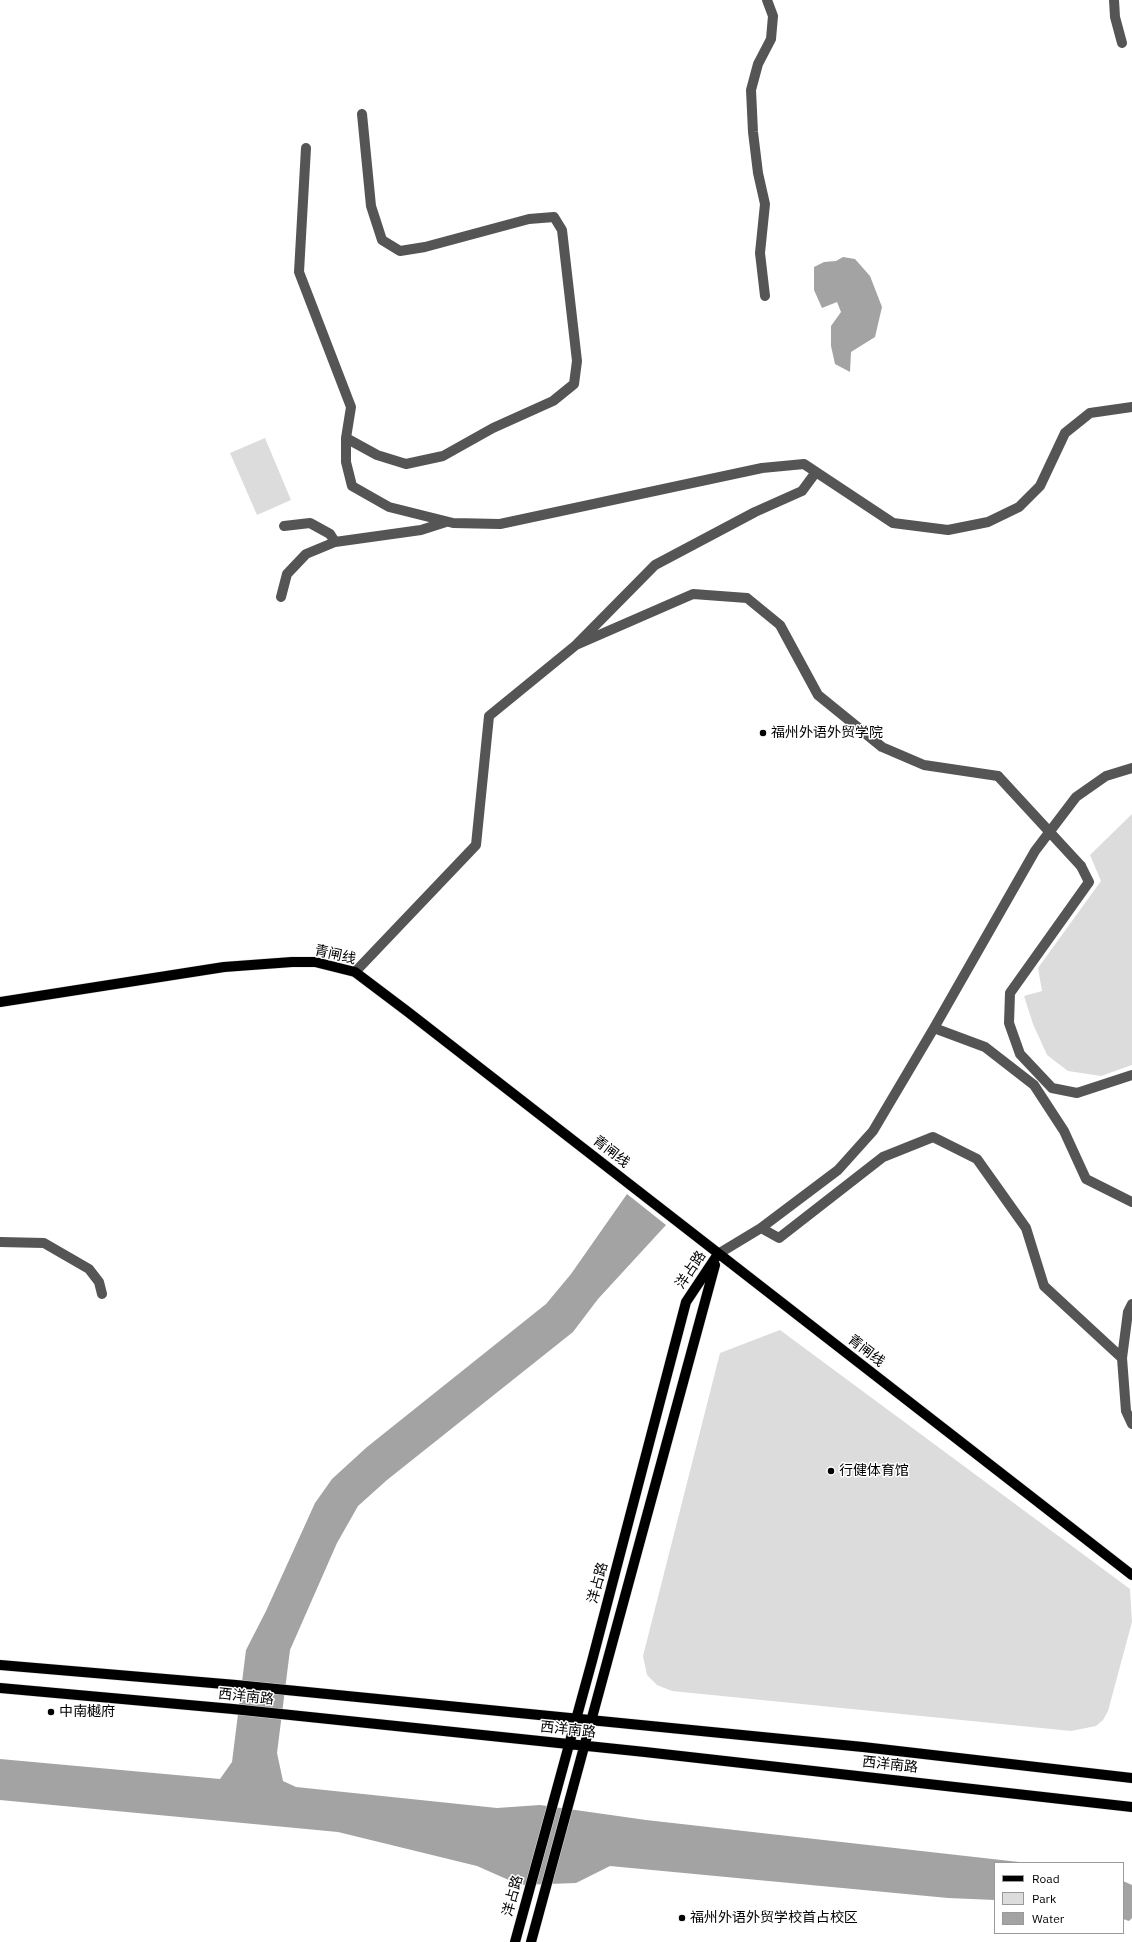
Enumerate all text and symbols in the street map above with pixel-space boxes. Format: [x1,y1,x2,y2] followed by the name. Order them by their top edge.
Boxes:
[771,725,883,741] place label: 福州外语外贸学院
[758,728,768,738] marker: 福州外语外贸学院
[313,942,357,968] street label: 青闸线
[589,1132,633,1172] street label: 青闸线
[672,1248,710,1292] street label: 洋占路
[844,1331,888,1371] street label: 青闸线
[839,1463,909,1479] place label: 行健体育馆
[826,1466,836,1476] marker: 行健体育馆
[584,1561,612,1605] street label: 洋占路
[217,1686,275,1708] street label: 西洋南路
[59,1704,115,1720] place label: 中南樾府
[46,1707,56,1717] marker: 中南樾府
[539,1719,597,1741] street label: 西洋南路
[861,1754,919,1776] street label: 西洋南路
[994,1862,1124,1934] legend
[1032,1871,1060,1886] text: Road
[499,1874,527,1918] street label: 洋占路
[1032,1891,1056,1906] text: Park
[690,1910,858,1926] place label: 福州外语外贸学校首占校区
[1032,1911,1064,1926] text: Water
[677,1913,687,1923] marker: 福州外语外贸学校首占校区

